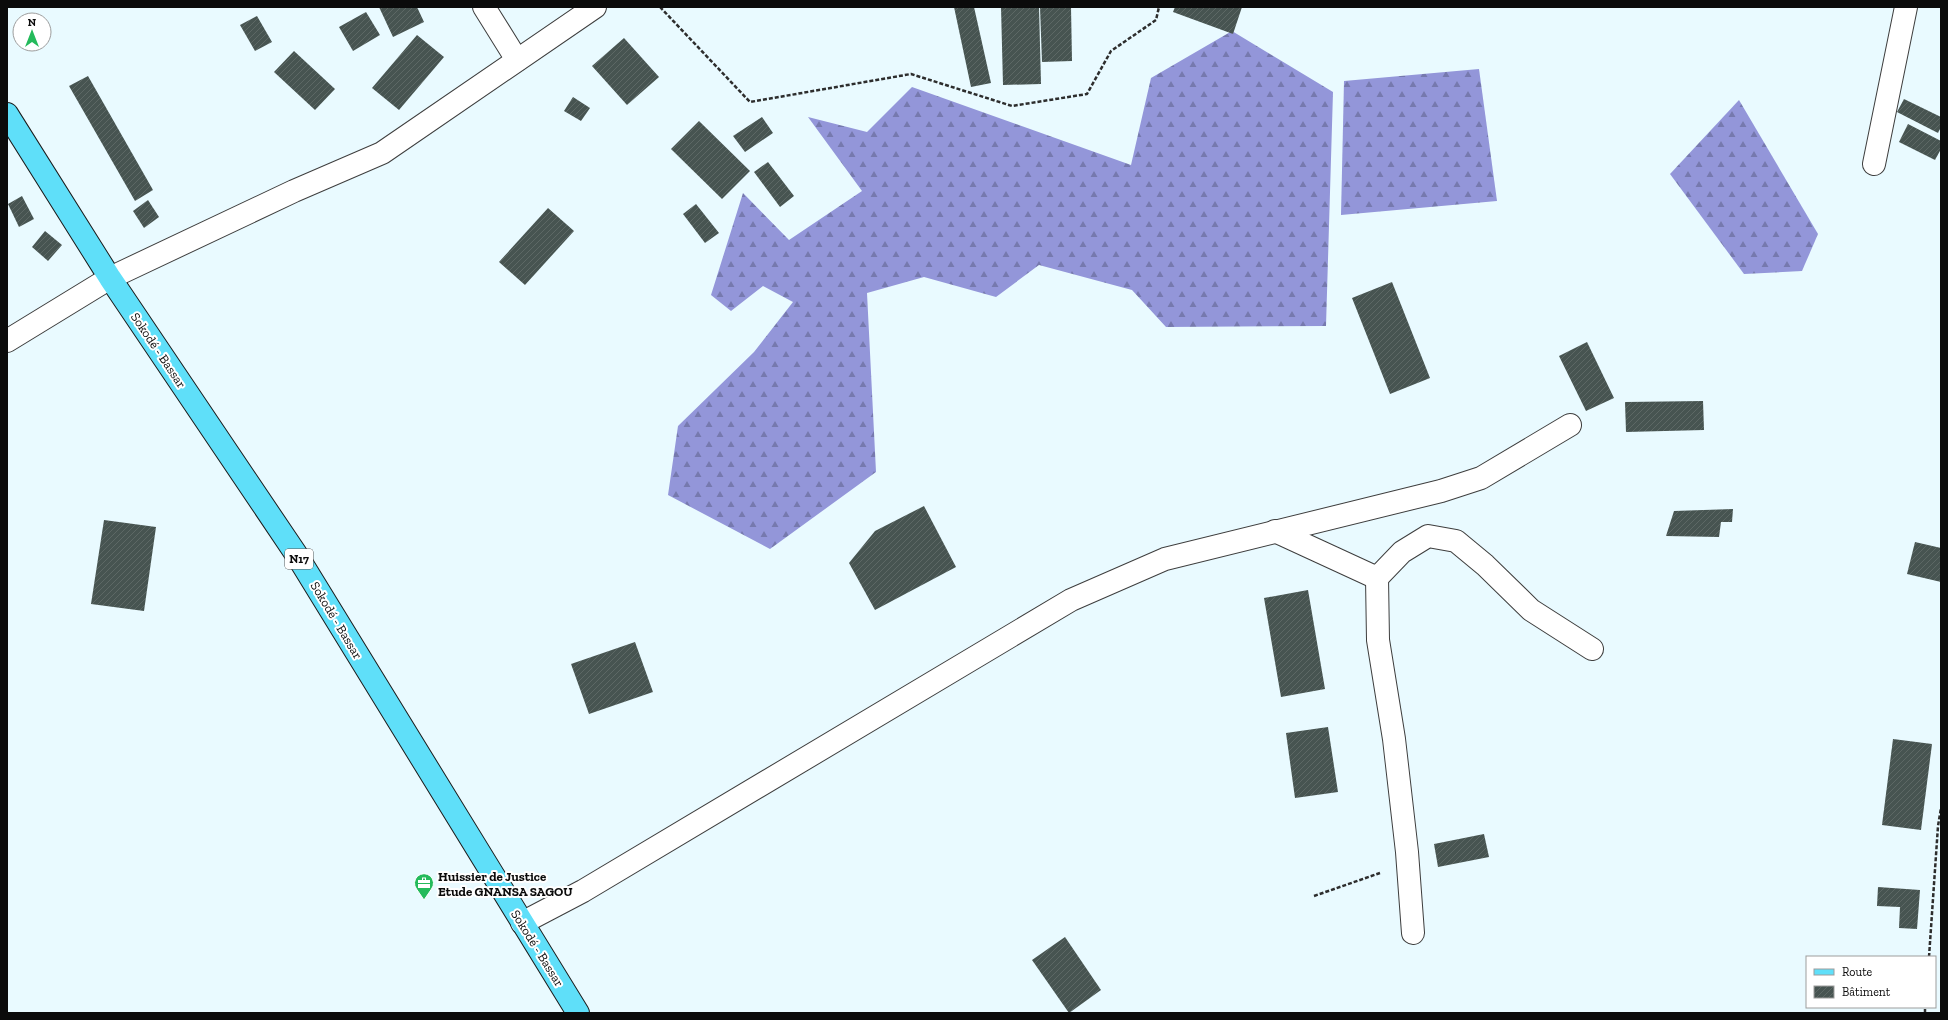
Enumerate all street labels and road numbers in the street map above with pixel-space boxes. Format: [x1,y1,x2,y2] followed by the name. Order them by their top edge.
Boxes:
[128,310,189,391] street label: Sokodé - Bassar
[285,549,313,569] road number: N17
[308,579,366,662] street label: Sokodé - Bassar
[508,907,567,989] street label: Sokodé - Bassar

